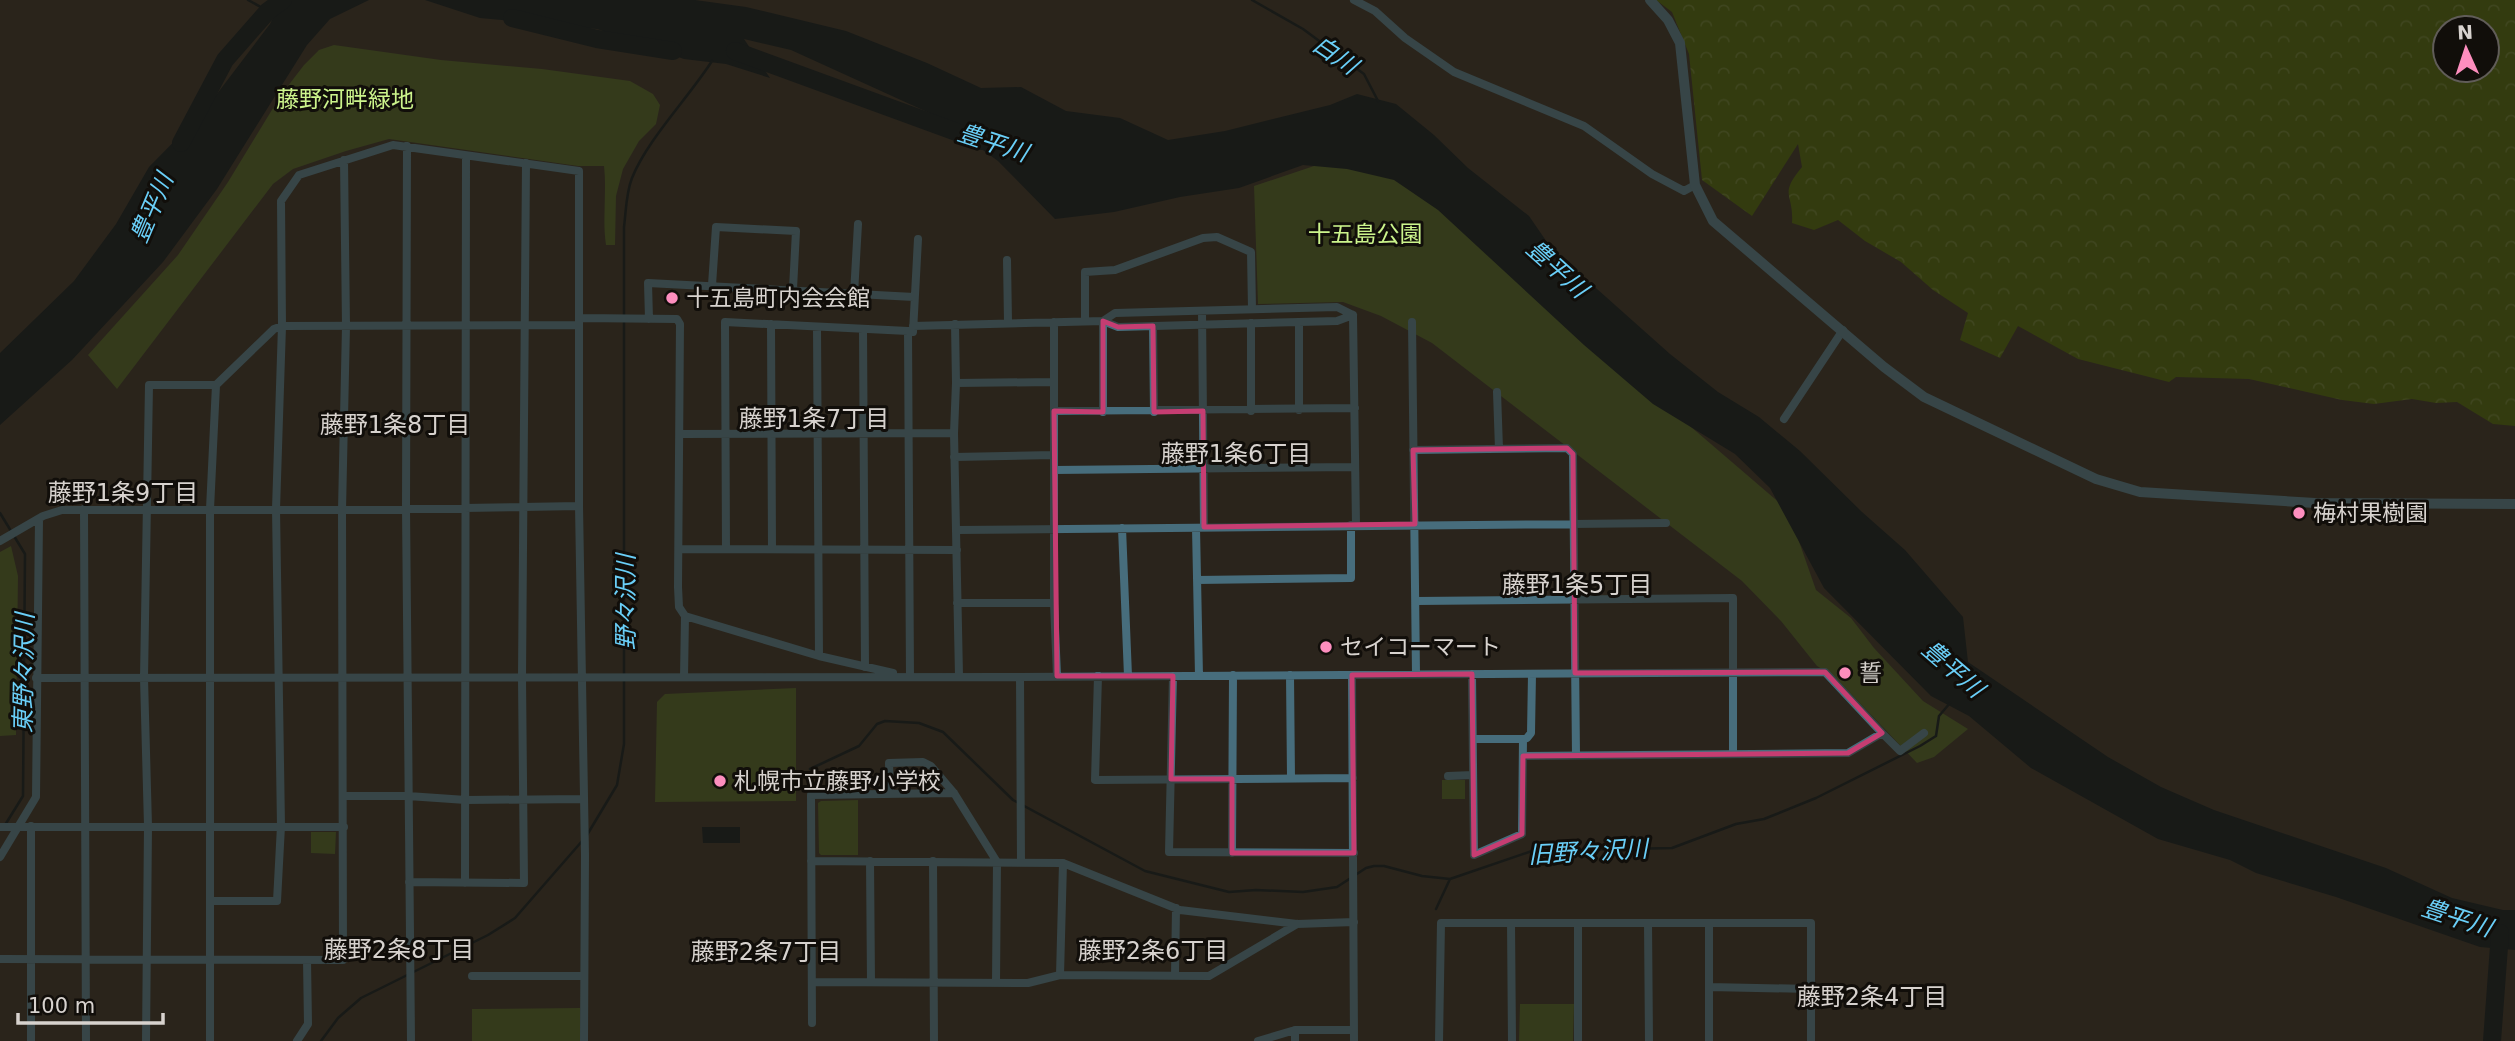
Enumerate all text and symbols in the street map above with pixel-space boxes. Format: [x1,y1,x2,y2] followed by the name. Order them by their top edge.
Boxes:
[2431,14,2501,84] north arrow
[2457,21,2474,43] text: N
[1307,30,1365,82] water label: 白川
[276,86,414,112] park label: 藤野河畔緑地
[954,119,1034,168] water label: 豊平川
[125,167,180,247] water label: 豊平川
[1308,221,1423,247] park label: 十五島公園
[1521,235,1595,306] water label: 豊平川
[686,285,870,311] place label: 十五島町内会会館
[664,290,680,306] marker: 十五島町内会会館
[739,405,889,433] district label: 藤野1条7丁目
[320,411,470,439] district label: 藤野1条8丁目
[1161,440,1311,468] district label: 藤野1条6丁目
[48,479,198,507] district label: 藤野1条9丁目
[2313,500,2428,526] place label: 梅村果樹園
[2291,505,2307,521] marker: 梅村果樹園
[612,551,640,650] water label: 野々沢川
[1502,571,1652,599] district label: 藤野1条5丁目
[9,610,39,733] water label: 東野々沢川
[1340,634,1501,660] place label: セイコーマート
[1917,635,1992,705] water label: 豊平川
[1318,639,1334,655] marker: セイコーマート
[1859,660,1882,686] place label: 誓
[1837,665,1853,681] marker: 誓
[734,768,941,794] place label: 札幌市立藤野小学校
[712,773,728,789] marker: 札幌市立藤野小学校
[1527,835,1652,869] water label: 旧野々沢川
[2418,894,2498,943] water label: 豊平川
[324,936,474,964] district label: 藤野2条8丁目
[1078,937,1228,965] district label: 藤野2条6丁目
[691,938,841,966] district label: 藤野2条7丁目
[18,982,163,1026] scale bar
[1797,983,1947,1011] district label: 藤野2条4丁目
[28,994,95,1018] text: 100 m

